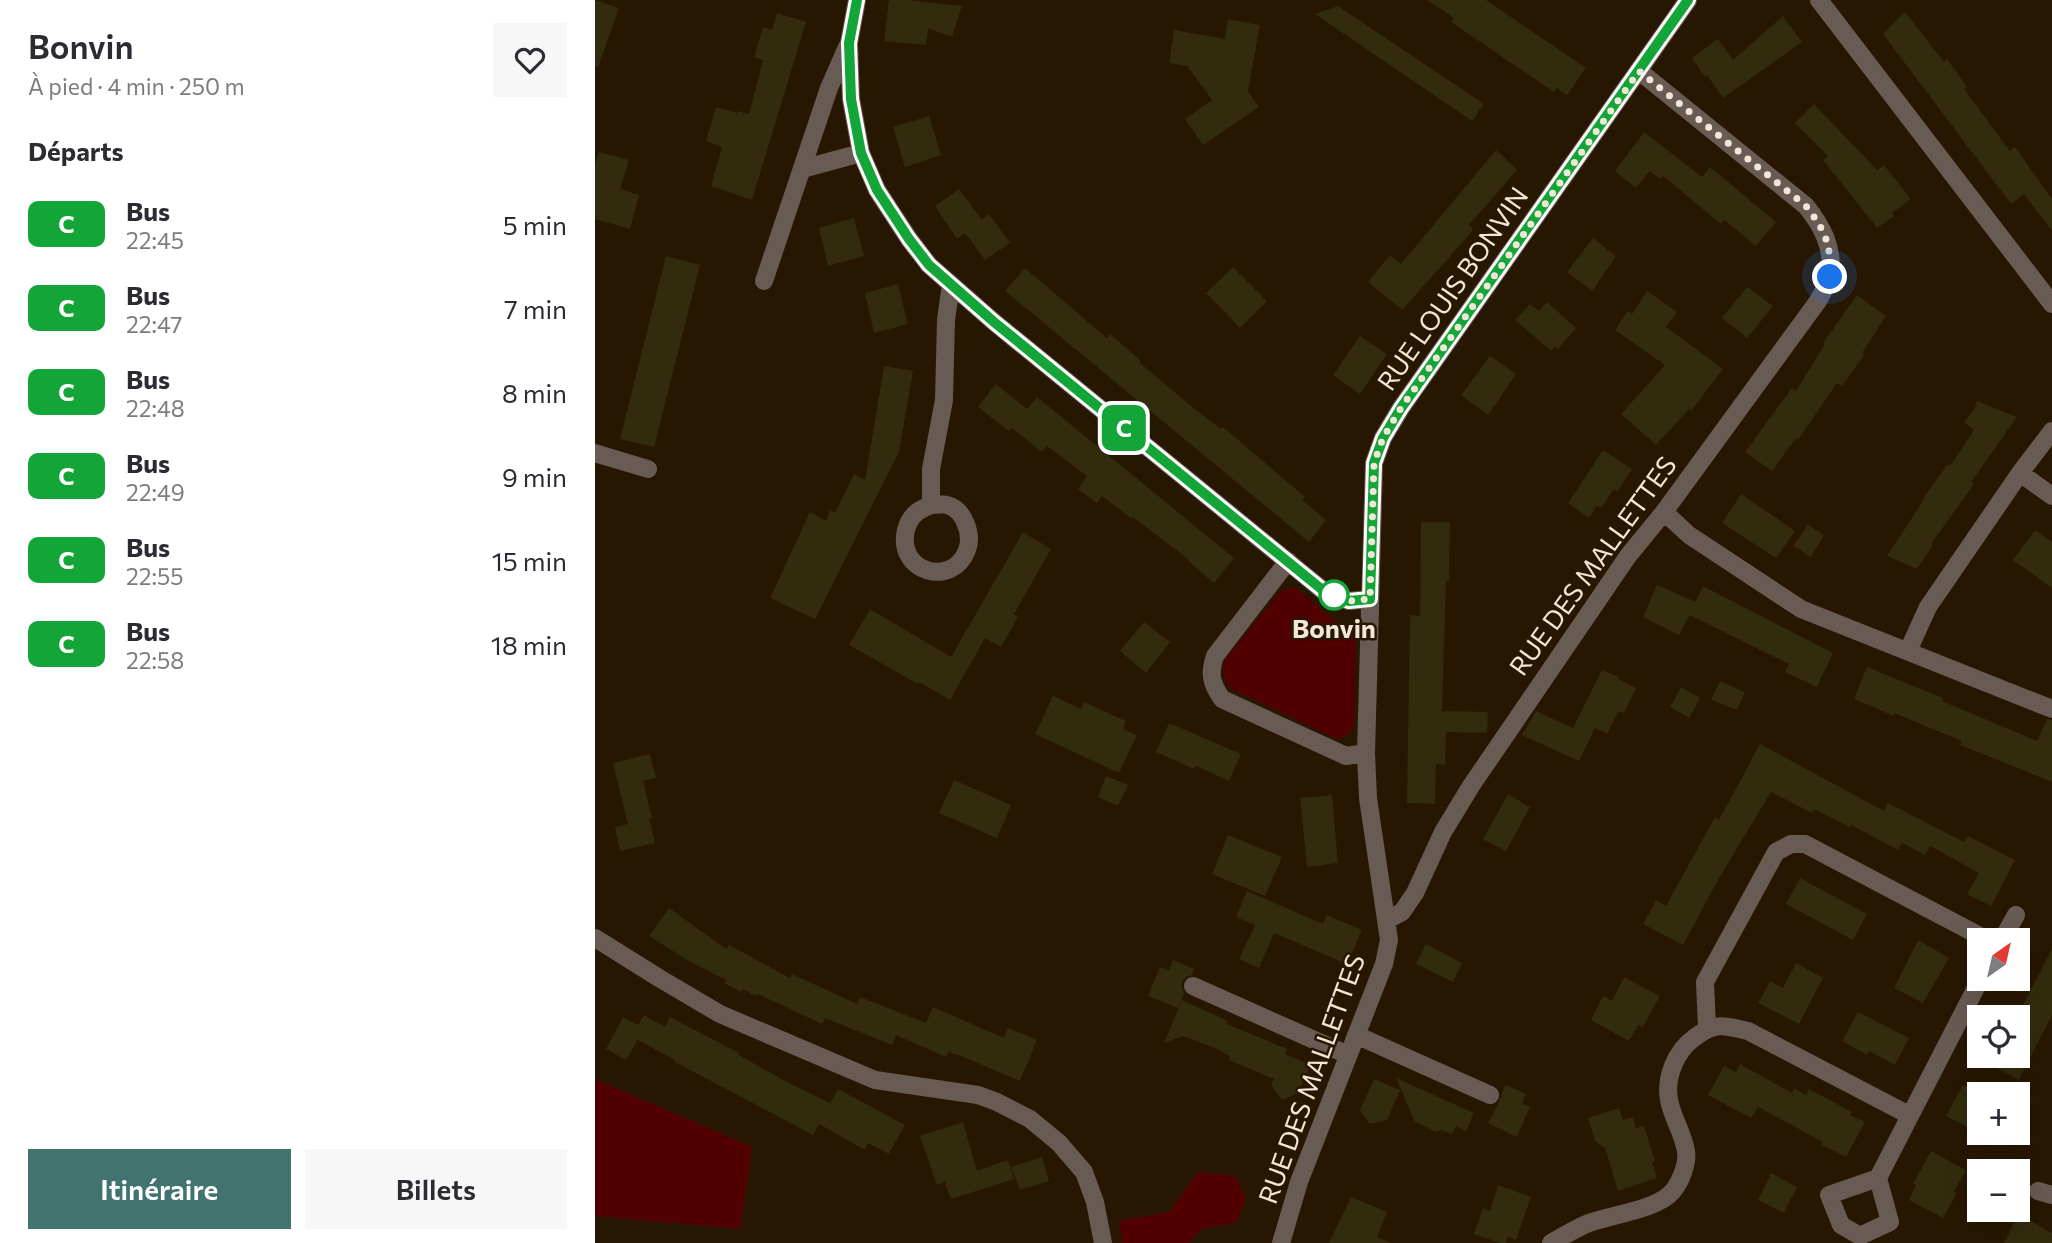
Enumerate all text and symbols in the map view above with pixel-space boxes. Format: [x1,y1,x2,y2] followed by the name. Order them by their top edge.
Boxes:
[493,23,567,97] button: heart
[28,25,134,66] text: Bonvin
[28,72,245,100] text: À pied · 4 min · 250 m
[28,135,124,166] text: Départs
[1370,181,1534,396] street label: RUE LOUIS BONVIN
[126,195,170,226] text: Bus
[58,209,75,238] text: C
[503,209,567,240] text: 5 min
[126,226,184,254] text: 22:45
[1812,259,1847,294] your location
[126,279,170,310] text: Bus
[58,293,75,322] text: C
[504,293,567,324] text: 7 min
[126,310,182,338] text: 22:47
[126,363,170,394] text: Bus
[58,377,75,406] text: C
[502,377,567,408] text: 8 min
[126,394,185,422] text: 22:48
[1101,405,1147,451] line badge: C
[1116,413,1132,442] text: C
[126,447,170,478] text: Bus
[1502,450,1682,681] street label: RUE DES MALLETTES
[58,461,75,490] text: C
[502,461,567,492] text: 9 min
[126,478,185,506] text: 22:49
[126,531,170,562] text: Bus
[58,545,75,574] text: C
[492,545,567,576] text: 15 min
[126,562,183,590] text: 22:55
[1319,580,1349,610] marker: Bonvin
[1292,612,1376,643] place label: Bonvin
[126,615,170,646] text: Bus
[58,629,75,658] text: C
[491,629,567,660] text: 18 min
[126,646,184,674] text: 22:58
[1967,928,2030,990] north arrow
[1967,928,2030,1222] map controls
[1251,950,1370,1207] street label: RUE DES MALLETTES
[1967,1005,2030,1068] button: locate
[1967,1082,2030,1145] button: +
[28,1149,291,1229] button: Itinéraire
[305,1149,567,1229] button: Billets
[1967,1159,2030,1222] button: −

